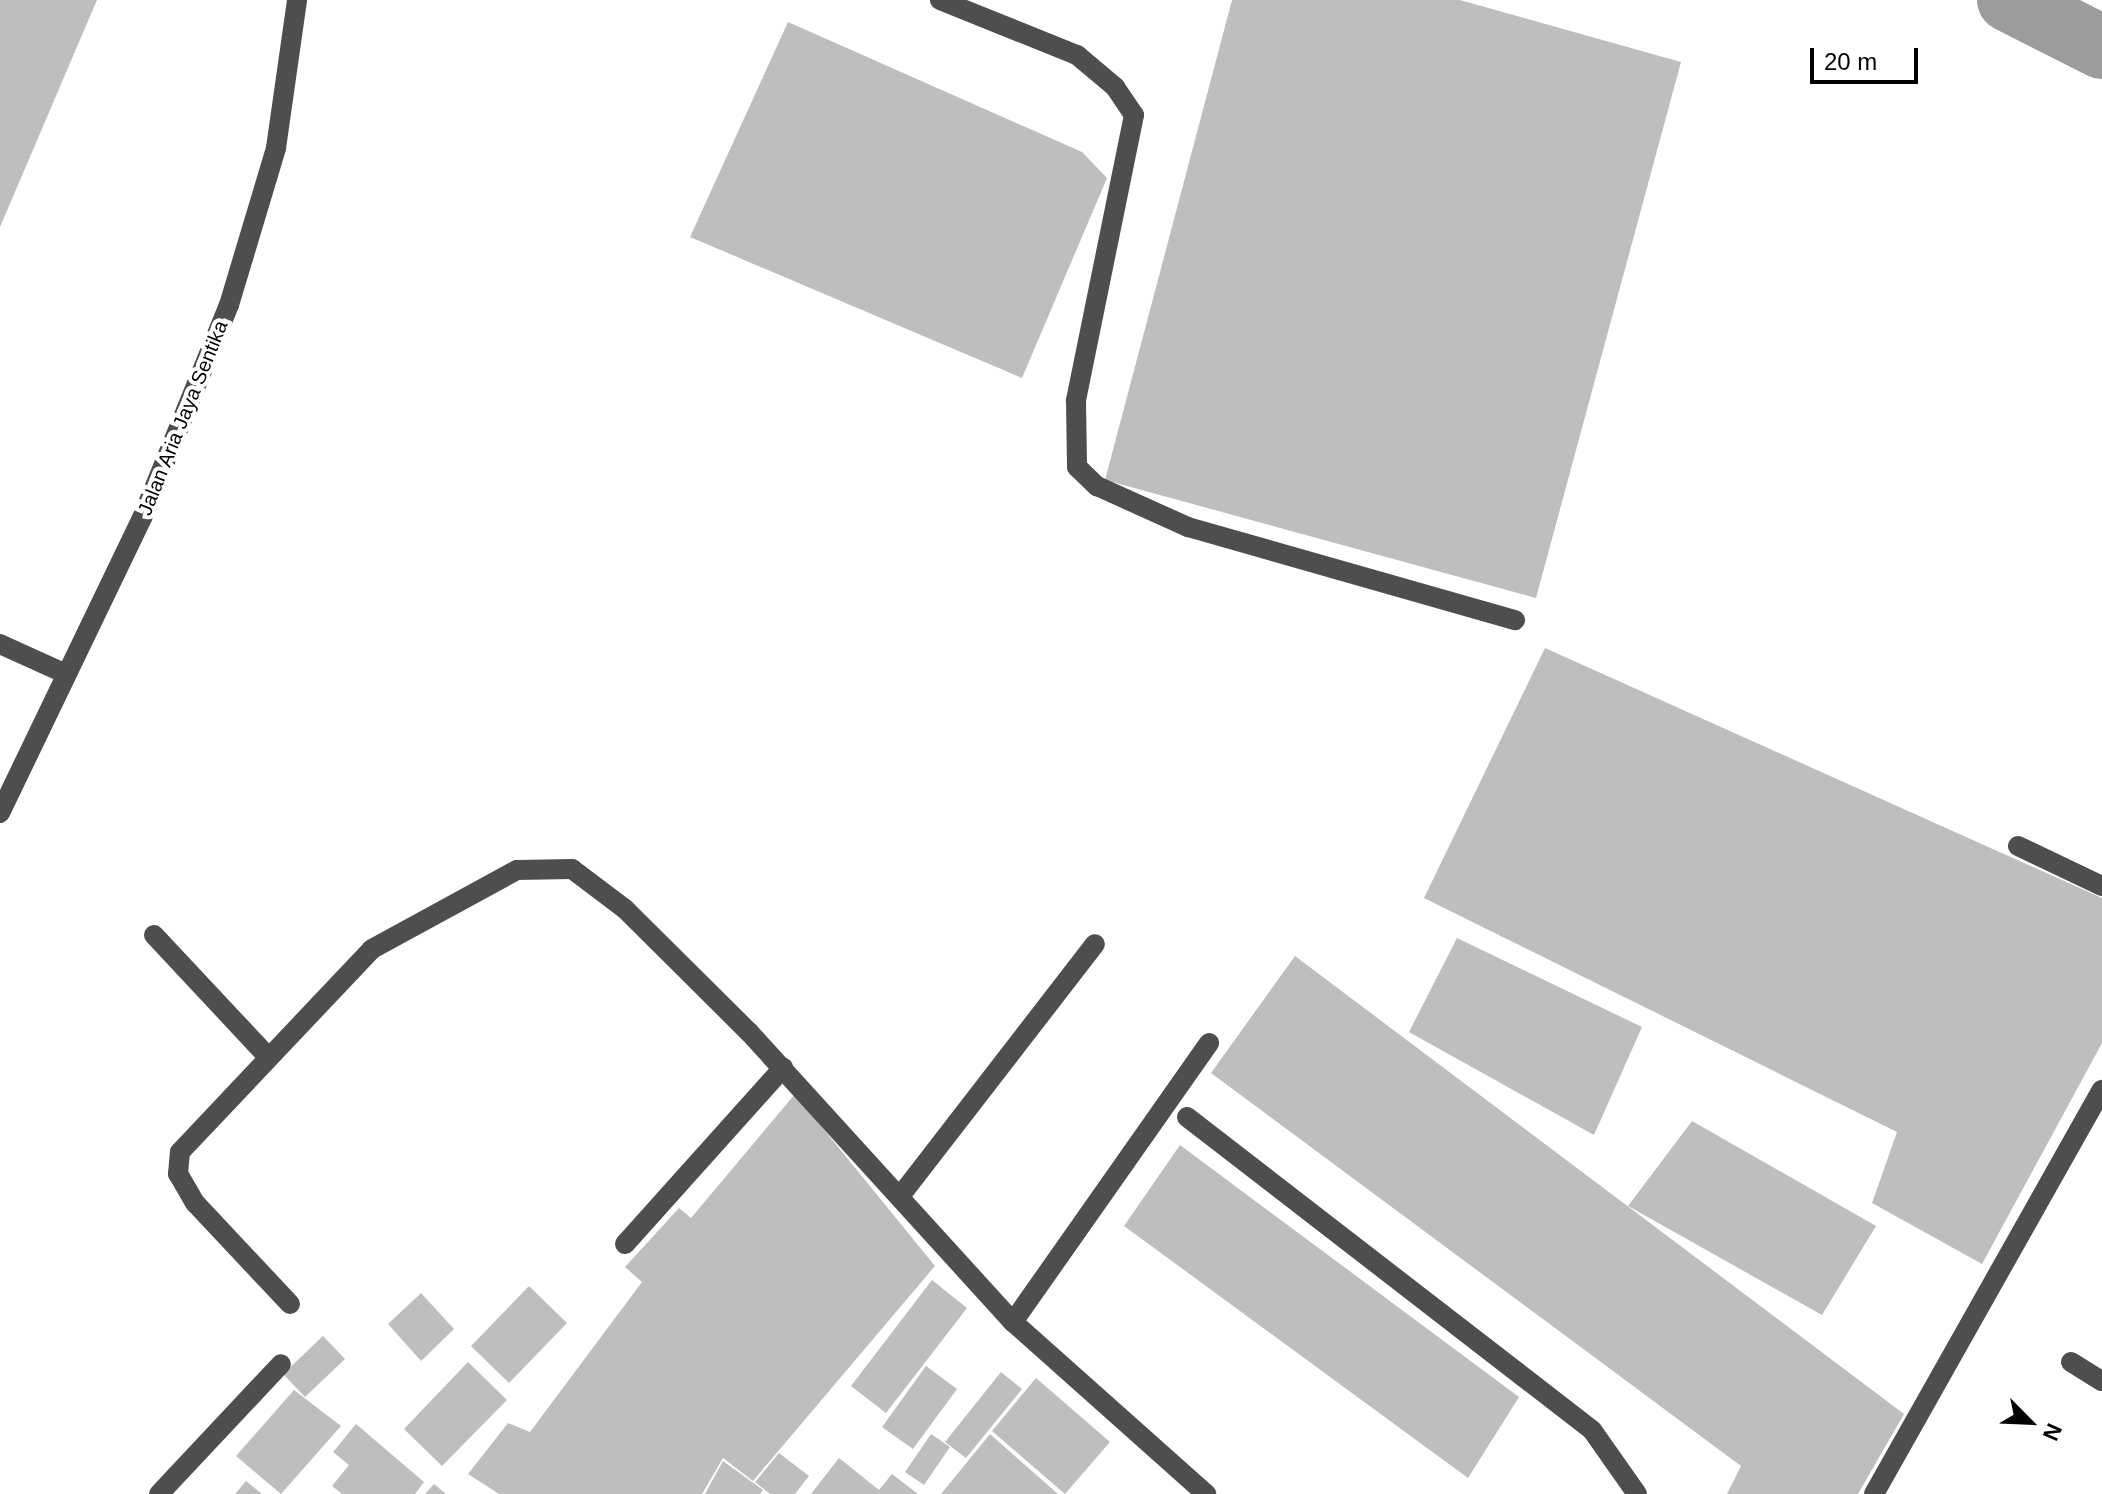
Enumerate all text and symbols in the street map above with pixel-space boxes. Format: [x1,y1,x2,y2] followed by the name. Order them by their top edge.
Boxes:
[1814,32,1922,82] scale bar
[1824,48,1877,75] text: 20 m
[133,317,233,519] street label: Jalan Aria Jaya Sentika
[1990,1382,2070,1462] north arrow
[2038,1420,2067,1444] text: N

